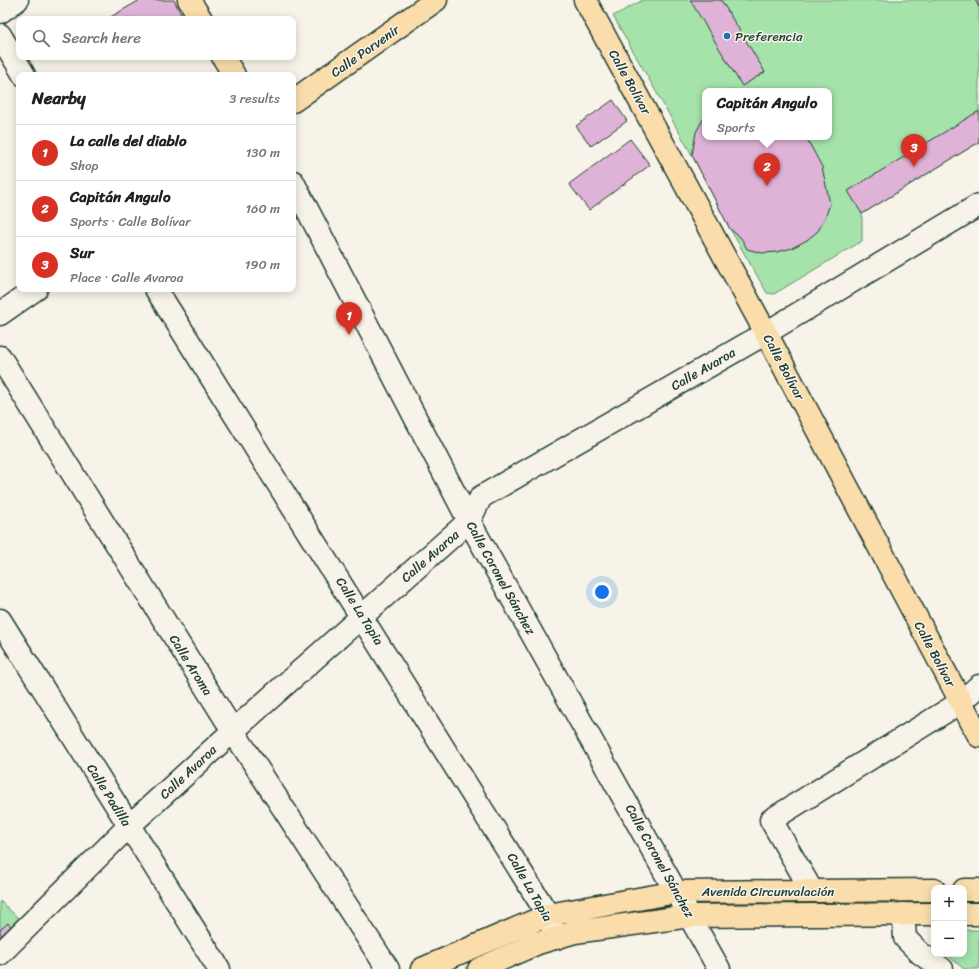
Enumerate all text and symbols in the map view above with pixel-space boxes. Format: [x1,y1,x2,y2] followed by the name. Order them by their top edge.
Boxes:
[16,16,296,60] search box
[326,18,405,83] street label: Calle Porvenir
[62,25,141,51] text: Search here
[735,25,803,48] place label: Preferencia
[30,27,52,49] icon: search
[722,31,732,41] marker: Preferencia
[602,45,658,120] street label: Calle Bolívar
[32,83,86,113] text: Nearby
[229,87,280,110] text: 3 results
[702,88,832,140] popup
[717,90,817,116] text: Capitán Angulo
[717,116,755,139] text: Sports
[70,128,187,154] text: La calle del diablo
[901,134,927,167] pin: 3
[42,141,48,164] text: 1
[246,141,280,164] text: 130 m
[754,153,780,186] pin: 2
[70,154,98,177] text: Shop
[70,184,171,210] text: Capitán Angulo
[41,197,49,220] text: 2
[245,197,280,220] text: 160 m
[70,210,191,233] text: Sports · Calle Bolívar
[70,240,94,266] text: Sur
[41,253,49,276] text: 3
[245,253,280,276] text: 190 m
[70,266,183,289] text: Place · Calle Avaroa
[336,302,362,335] pin: 1
[757,330,811,405] street label: Calle Bolívar
[666,341,740,397] street label: Calle Avaroa
[460,517,542,640] street label: Calle Coronel Sánchez
[395,524,465,588] street label: Calle Avaroa
[330,572,390,650] street label: Calle La Tapia
[592,582,612,602] your location
[908,617,962,692] street label: Calle Bolívar
[163,630,219,701] street label: Calle Aroma
[154,739,222,805] street label: Calle Avaroa
[81,759,138,831] street label: Calle Padilla
[619,800,701,923] street label: Calle Coronel Sánchez
[501,848,559,926] street label: Calle La Tapia
[701,880,834,903] street label: Avenida Circunvalación
[931,885,967,957] map controls
[931,885,967,921] button: +
[931,921,967,957] button: −

